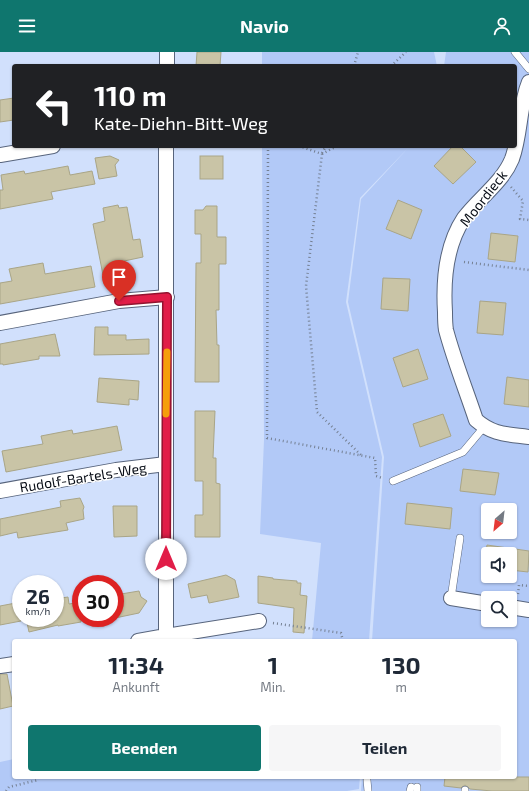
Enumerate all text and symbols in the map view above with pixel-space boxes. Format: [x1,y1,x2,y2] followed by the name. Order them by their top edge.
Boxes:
[16,15,38,37] icon: menu
[240,15,289,37] text: Navio
[491,15,513,37] icon: person
[94,78,167,112] text: 110 m
[28,80,80,132] icon: left
[94,112,268,134] text: Kate-Diehn-Bitt-Weg
[456,167,510,229] street label: Moordieck
[102,260,136,301] pin
[108,266,130,288] icon: arrive
[18,459,148,495] street label: Rudolf-Bartels-Weg
[481,503,517,539] north arrow
[481,503,517,627] map controls
[145,538,187,580] position arrow
[481,547,517,583] button: sound
[72,575,124,627] speed limit sign: 30
[26,584,50,608] text: 26
[481,591,517,627] button: search
[26,605,50,617] text: km/h
[108,650,164,679] text: 11:34
[268,650,278,679] text: 1
[382,650,421,679] text: 130
[113,679,160,695] text: Ankunft
[260,679,285,695] text: Min.
[395,679,407,695] text: m
[28,725,261,771] button: Beenden
[269,725,501,771] button: Teilen

